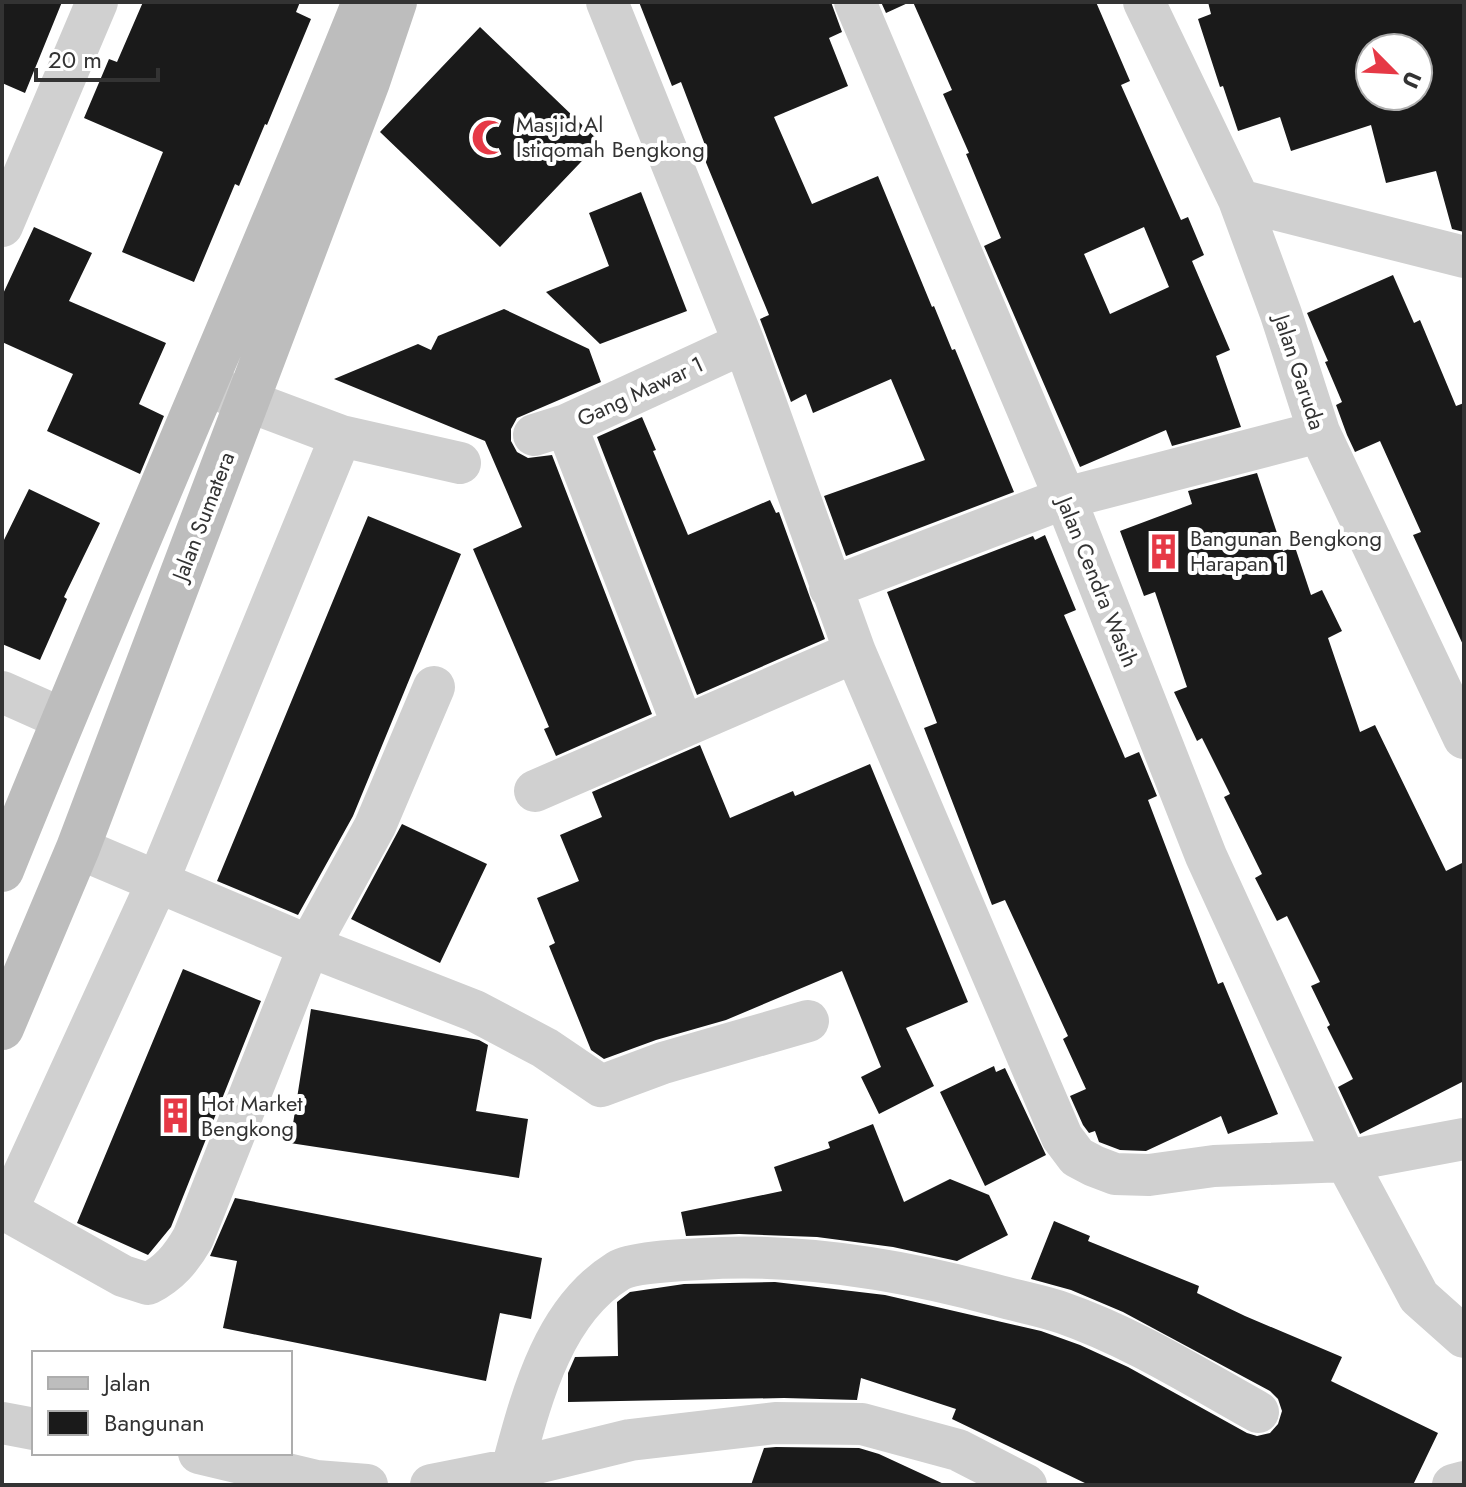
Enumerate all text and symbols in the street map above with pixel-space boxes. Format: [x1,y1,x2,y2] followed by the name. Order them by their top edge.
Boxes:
[36,32,158,82] scale bar
[1354,32,1434,112] north arrow
[48,42,102,77] text: 20 m
[1395,67,1430,94] text: U
[516,108,705,165] place label: Masjid Al Istiqomah Bengkong
[471,118,509,156] mosque icon: Masjid Al Istiqomah Bengkong
[1265,307,1334,434] street label: Jalan Garuda
[572,348,708,434] street label: Gang Mawar 1
[163,447,242,588] street label: Jalan Sumatera
[1048,489,1147,672] street label: Jalan Cendra Wasih
[1190,522,1382,579] place label: Bangunan Bengkong Harapan 1
[1145,532,1183,570] building icon: Bangunan Bengkong Harapan 1
[201,1087,303,1144] place label: Hot Market Bengkong
[156,1097,194,1135] building icon: Hot Market Bengkong
[32,1351,292,1455] legend
[101,1365,151,1400] text: Jalan
[104,1405,205,1440] text: Bangunan

